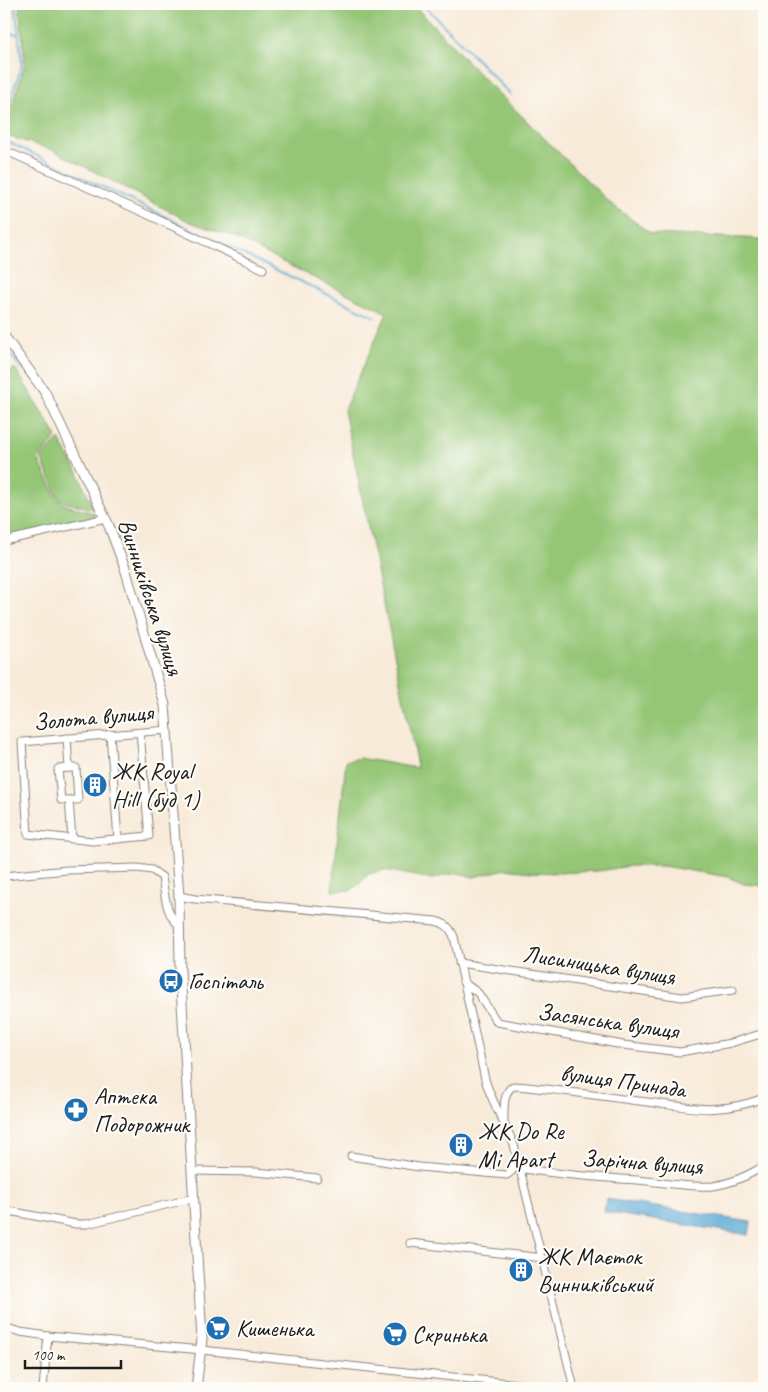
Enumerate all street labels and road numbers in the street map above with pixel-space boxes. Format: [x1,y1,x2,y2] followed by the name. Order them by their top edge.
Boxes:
[112,515,191,680] street label: Винниківська вулиця
[32,697,156,737] street label: Золота вулиця
[521,938,678,992] street label: Лисиницька вулиця
[536,996,682,1046] street label: Засянська вулиця
[559,1057,689,1105] street label: вулиця Принада
[580,1143,705,1181] street label: Зарічна вулиця

